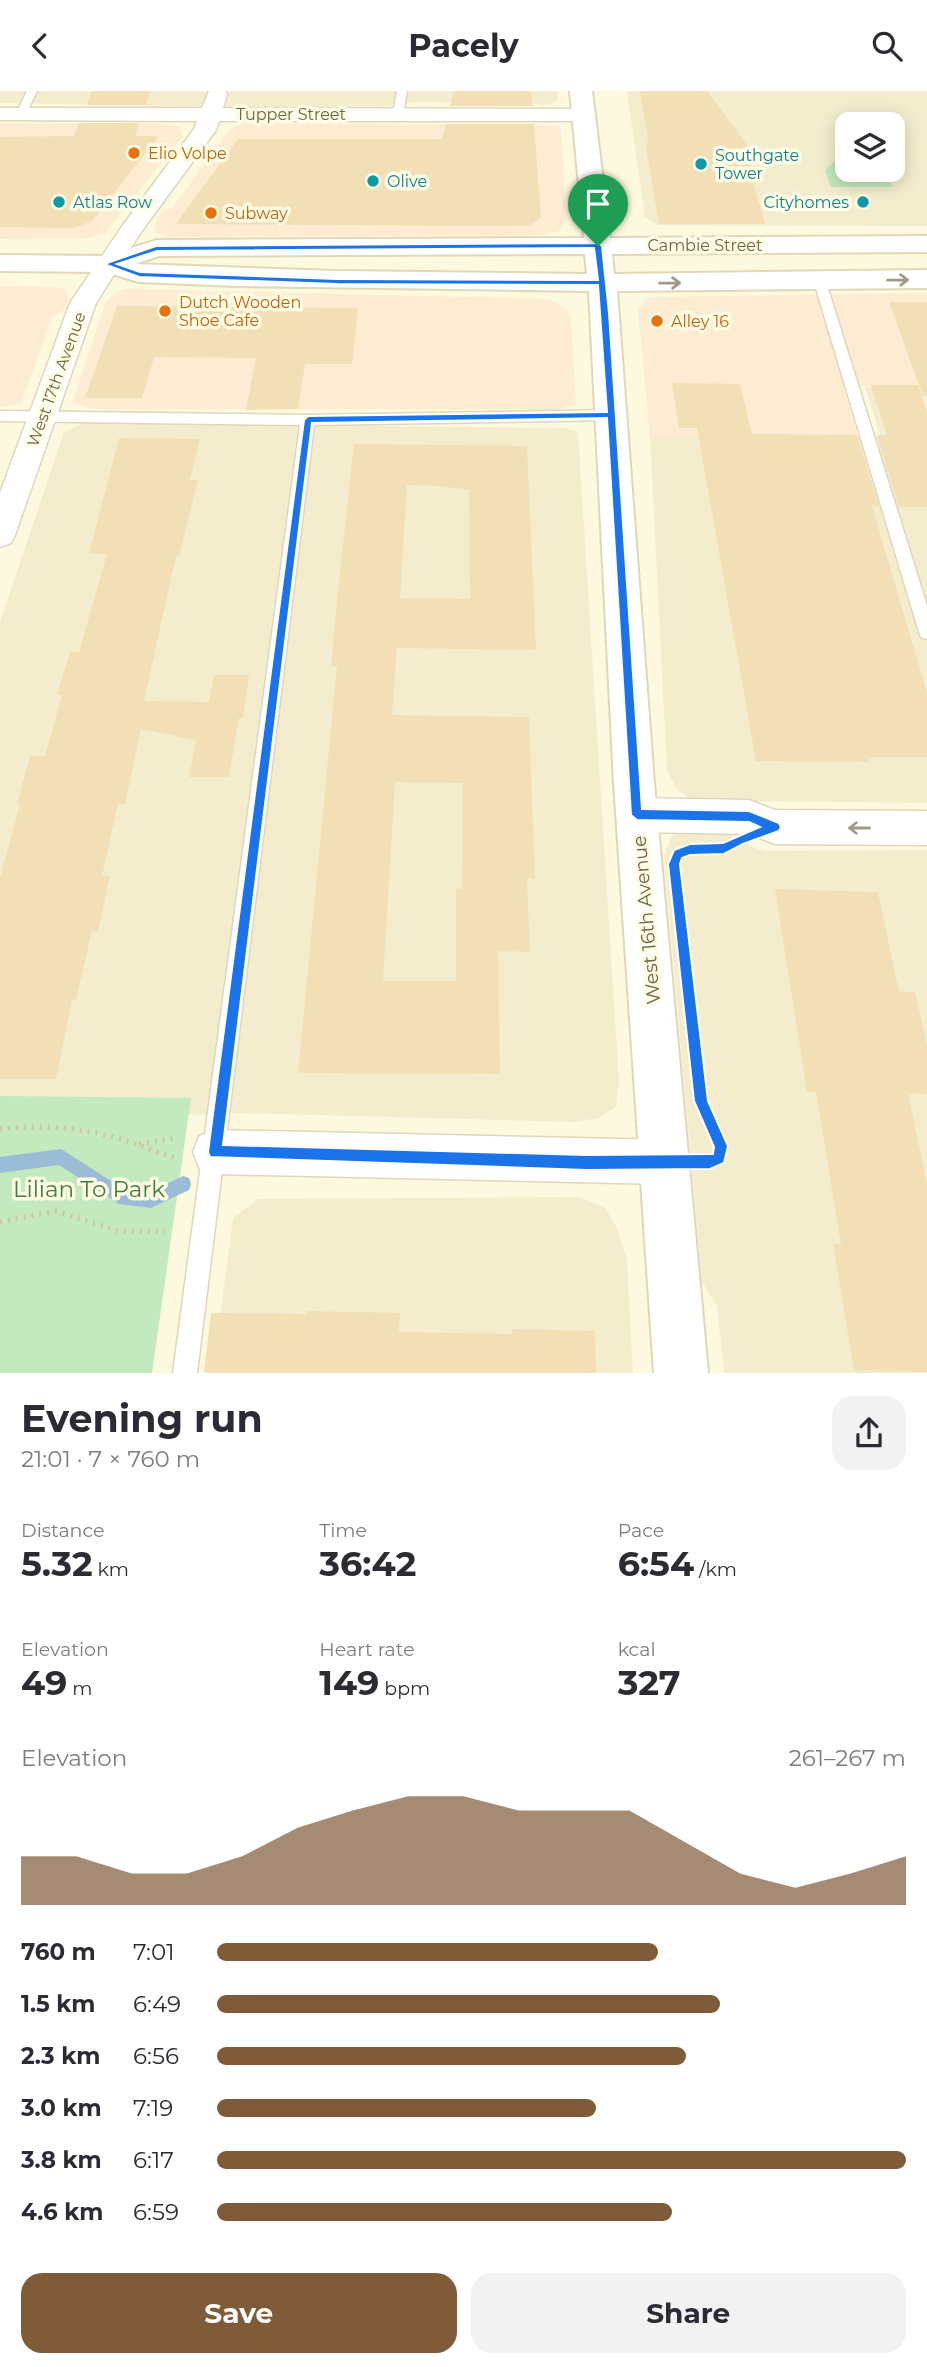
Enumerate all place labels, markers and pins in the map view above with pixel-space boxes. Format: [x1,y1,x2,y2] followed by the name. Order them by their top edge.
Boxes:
[148,144,227,163] place label: Elio Volpe
[126,145,142,161] marker: Elio Volpe
[715,146,799,183] place label: Southgate Tower
[693,156,709,172] marker: Southgate Tower
[387,172,427,191] place label: Olive
[365,173,381,189] marker: Olive
[568,174,628,246] pin
[73,193,152,212] place label: Atlas Row
[764,193,849,212] place label: Cityhomes
[51,194,67,210] marker: Atlas Row
[855,194,871,210] marker: Cityhomes
[225,204,288,223] place label: Subway
[203,205,219,221] marker: Subway
[179,293,301,330] place label: Dutch Wooden Shoe Cafe
[157,303,173,319] marker: Dutch Wooden Shoe Cafe
[671,312,729,331] place label: Alley 16
[649,313,665,329] marker: Alley 16

